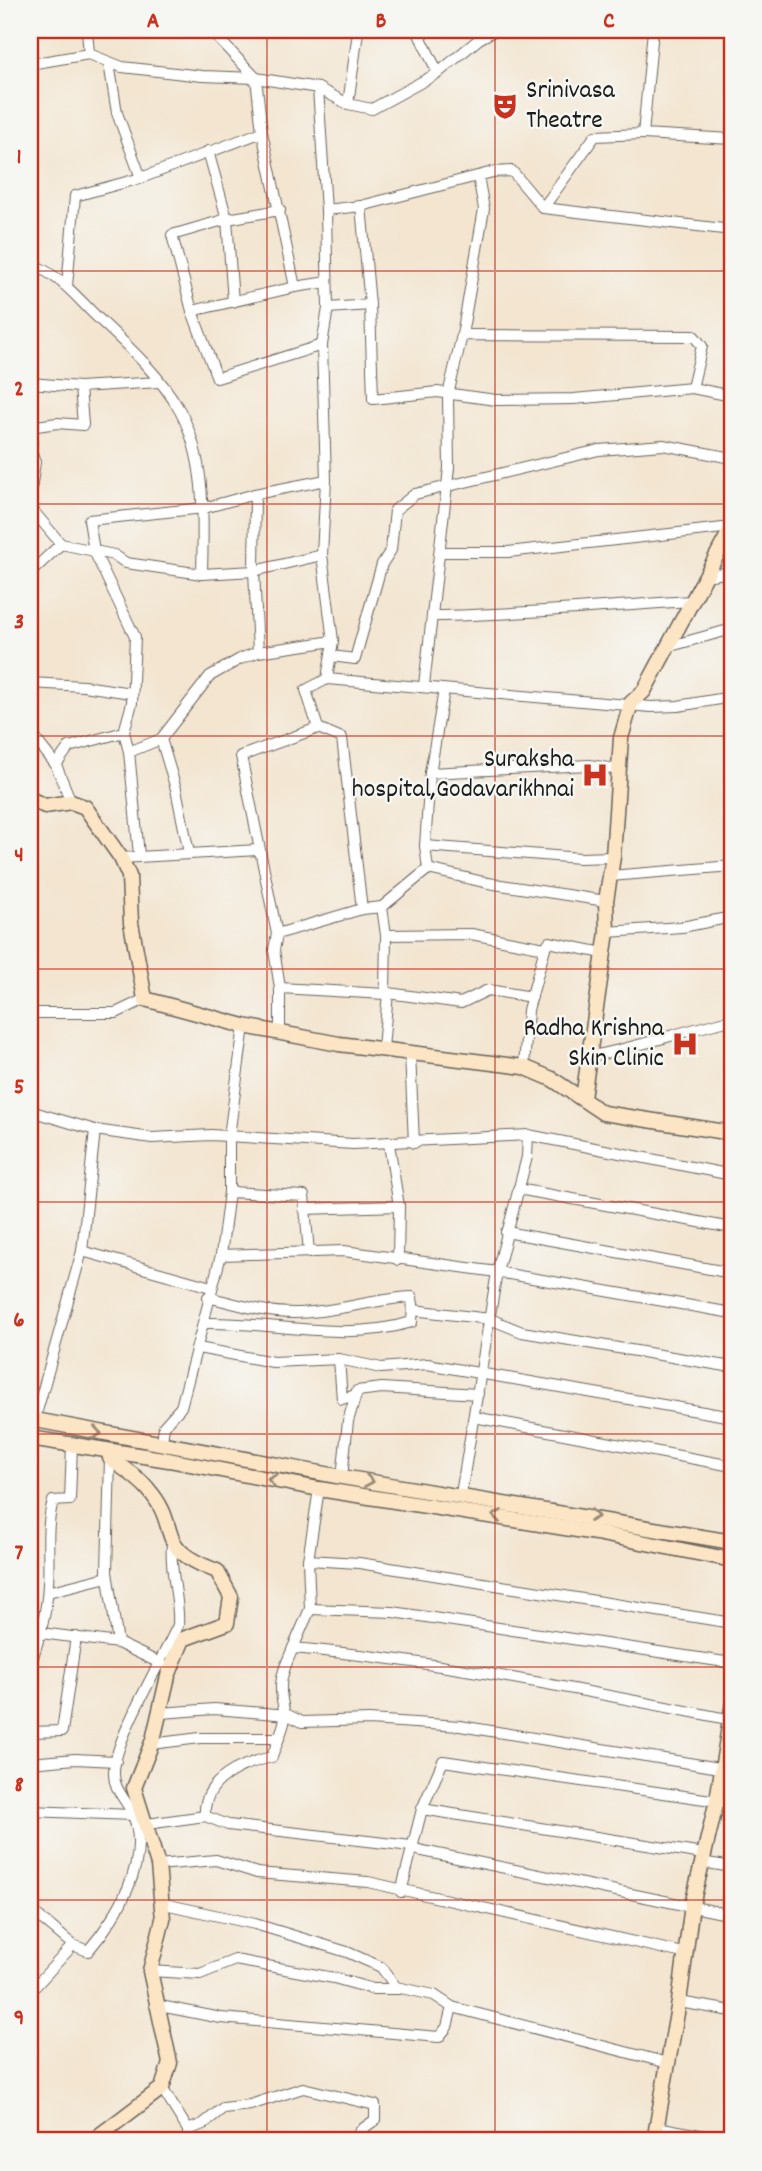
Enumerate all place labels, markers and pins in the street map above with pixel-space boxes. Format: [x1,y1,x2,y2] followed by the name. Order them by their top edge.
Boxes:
[526,73,616,140] place label: Srinivasa Theatre
[490,91,520,121] theatre icon: Srinivasa Theatre
[352,742,575,809] place label: Suraksha hospital,Godavarikhnai
[580,760,610,790] hospital icon: Suraksha hospital,Godavarikhnai
[523,1011,665,1078] place label: Radha Krishna Skin Clinic
[670,1029,700,1059] hospital icon: Radha Krishna Skin Clinic

